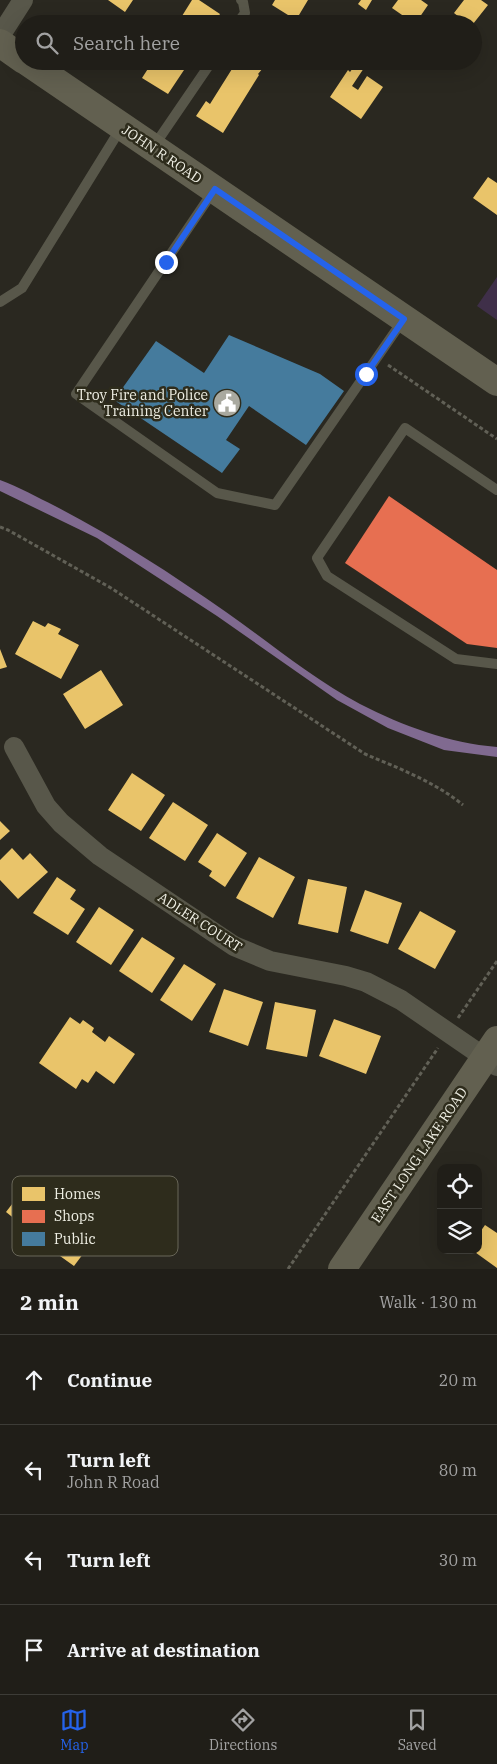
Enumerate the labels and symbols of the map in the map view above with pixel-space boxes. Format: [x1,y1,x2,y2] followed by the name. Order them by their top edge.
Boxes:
[119,121,206,187] street label: JOHN R ROAD
[155,251,178,274] route end
[355,363,378,386] route start
[77,386,209,420] place label: Troy Fire and Police Training Center
[212,388,242,418] public building icon: Troy Fire and Police Training Center
[154,888,246,956] street label: ADLER COURT
[367,1084,471,1226] street label: EAST LONG LAKE ROAD
[12,1176,178,1256] legend
[54,1185,101,1203] text: Homes
[54,1207,94,1225] text: Shops
[54,1230,96,1248] text: Public

